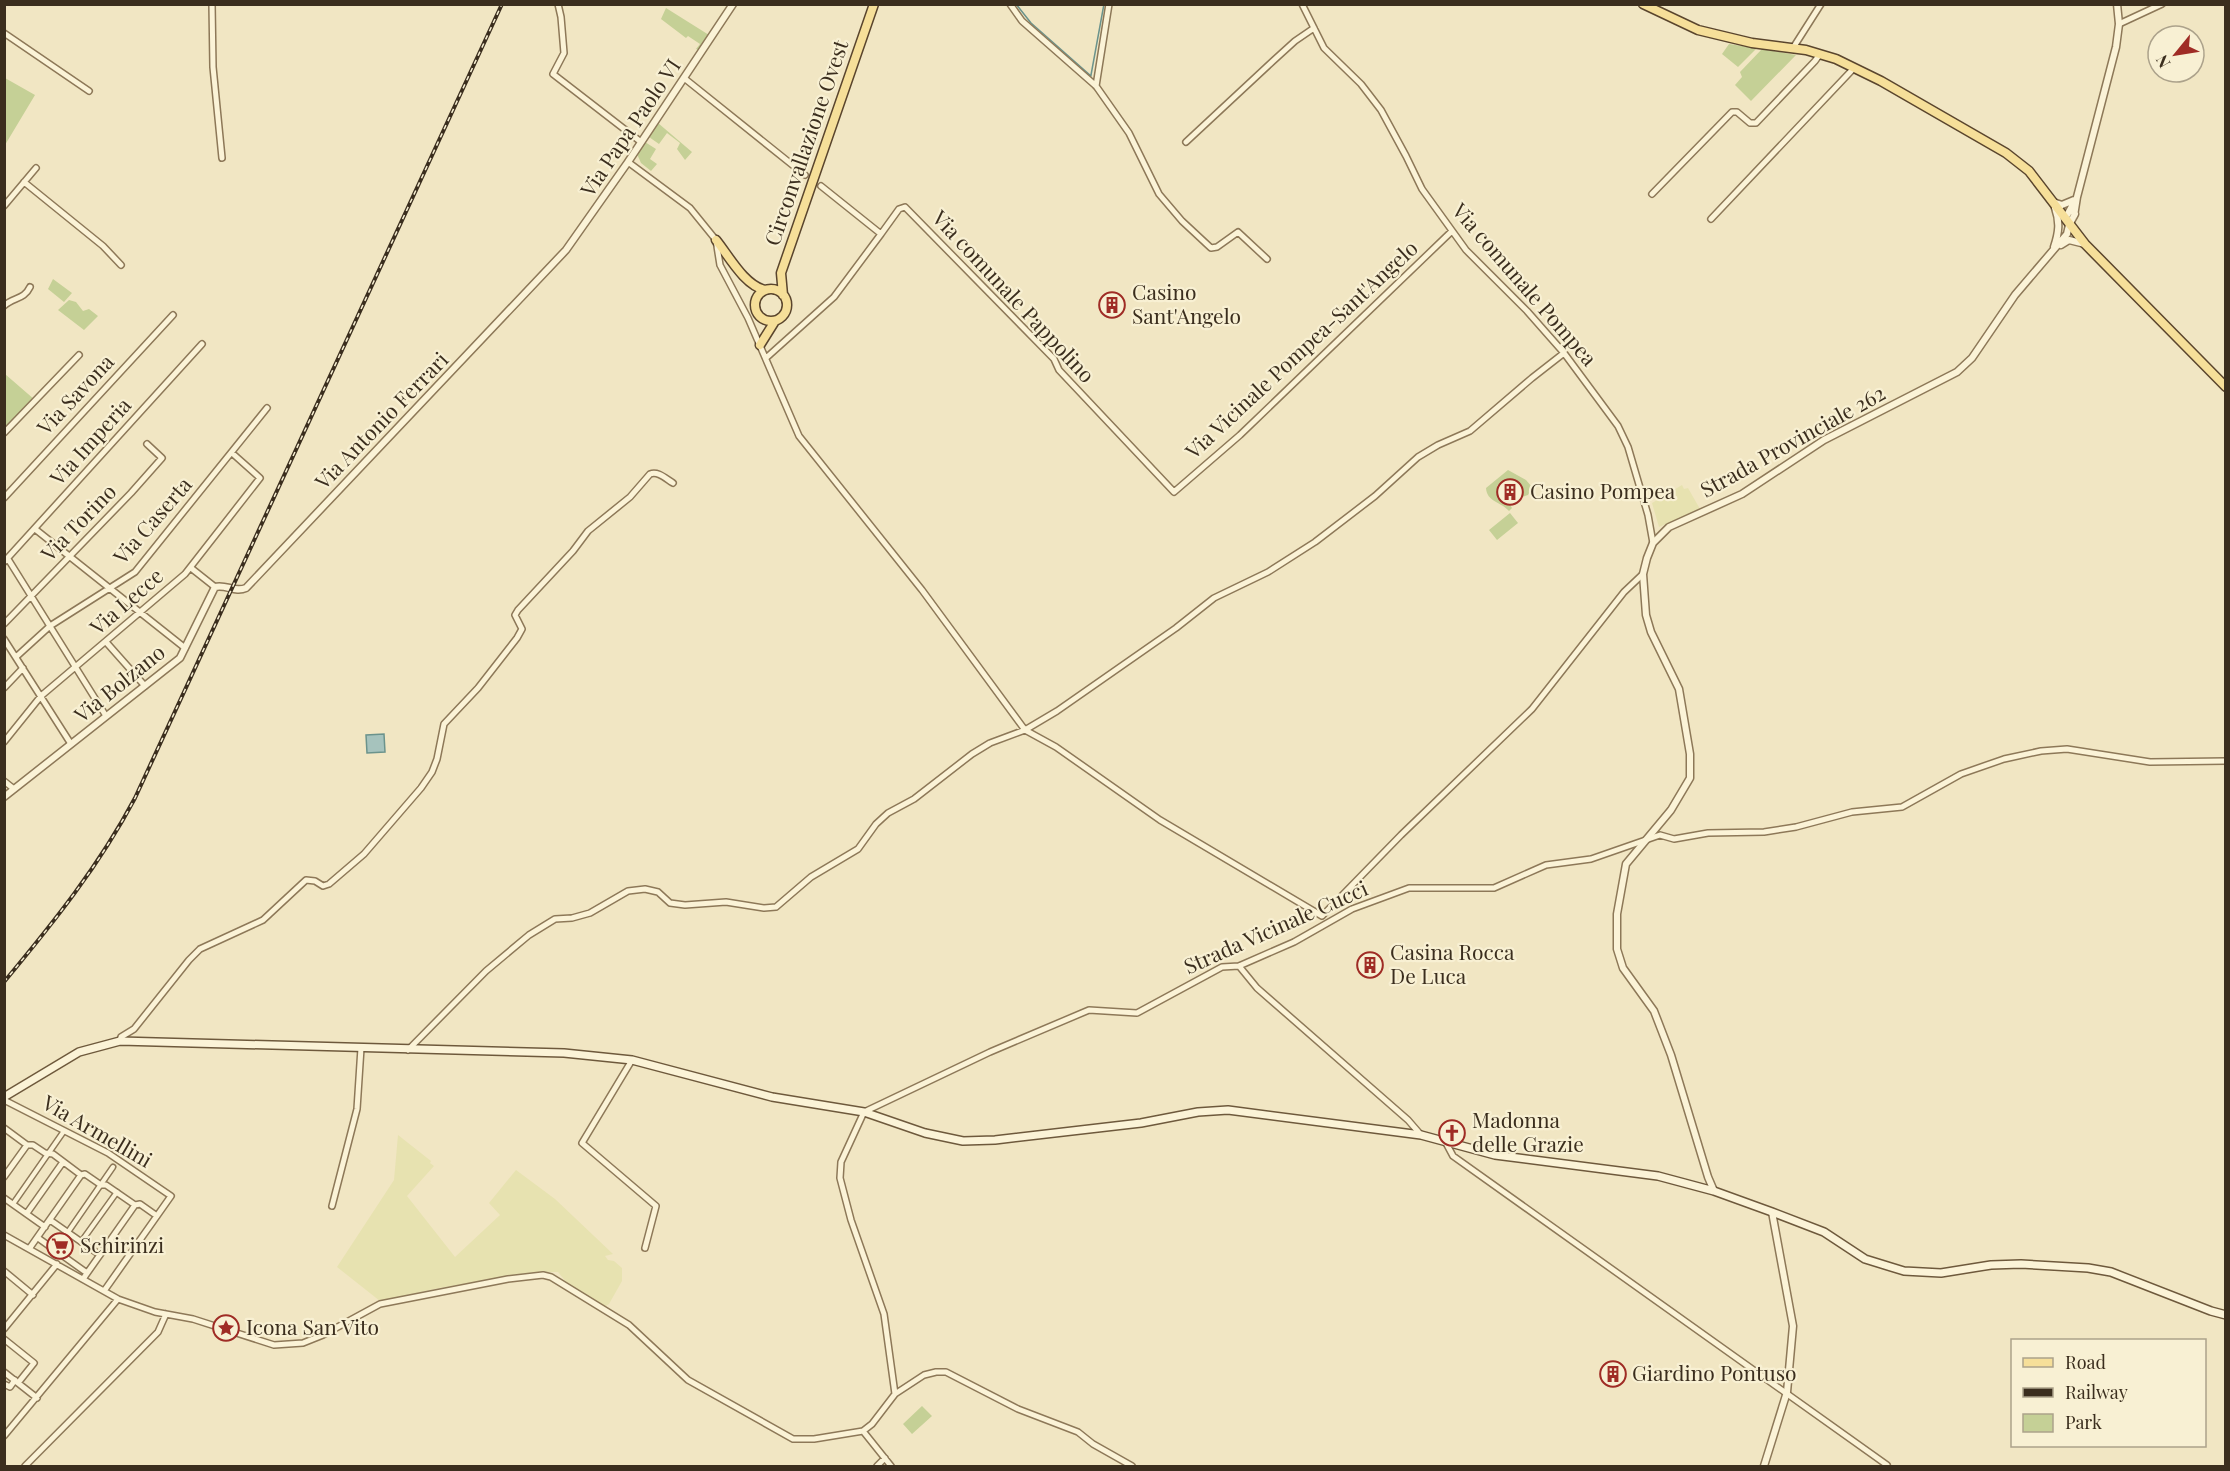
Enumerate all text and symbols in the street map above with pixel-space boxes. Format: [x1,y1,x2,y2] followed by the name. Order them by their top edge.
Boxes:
[2146,24,2206,84] north arrow
[757,35,854,249] street label: Circonvallazione Ovest
[2150,51,2175,72] text: N
[572,53,686,202] street label: Via Papa Paolo VI
[1446,196,1604,371] street label: Via comunale Pompea
[926,203,1102,388] street label: Via comunale Pappolino
[1178,233,1423,464] street label: Via Vicinale Pompea-Sant'Angelo
[1132,277,1241,329] place label: Casino Sant'Angelo
[1097,290,1127,320] building icon: Casino Sant'Angelo
[307,345,453,495] street label: Via Antonio Ferrari
[29,347,119,441] street label: Via Savona
[1695,378,1889,503] street label: Strada Provinciale 262
[42,390,137,491] street label: Via Imperia
[105,470,197,570] street label: Via Caserta
[1530,476,1676,504] place label: Casino Pompea
[33,477,121,567] street label: Via Torino
[1495,477,1525,507] building icon: Casino Pompea
[82,561,168,641] street label: Via Lecce
[67,637,170,728] street label: Via Bolzano
[1179,873,1372,979] street label: Strada Vicinale Cucci
[1390,937,1515,989] place label: Casina Rocca De Luca
[1355,950,1385,980] building icon: Casina Rocca De Luca
[37,1087,158,1173] street label: Via Armellini
[1472,1105,1584,1157] place label: Madonna delle Grazie
[1437,1118,1467,1148] church icon: Madonna delle Grazie
[80,1230,164,1258] place label: Schirinzi
[45,1231,75,1261] supermarket icon: Schirinzi
[246,1312,379,1340] place label: Icona San Vito
[211,1313,241,1343] place icon: Icona San Vito
[2011,1339,2206,1447] legend
[2065,1350,2106,1374] text: Road
[1632,1358,1797,1386] place label: Giardino Pontuso
[1598,1359,1628,1389] building icon: Giardino Pontuso
[2065,1380,2128,1404] text: Railway
[2065,1410,2102,1434] text: Park

